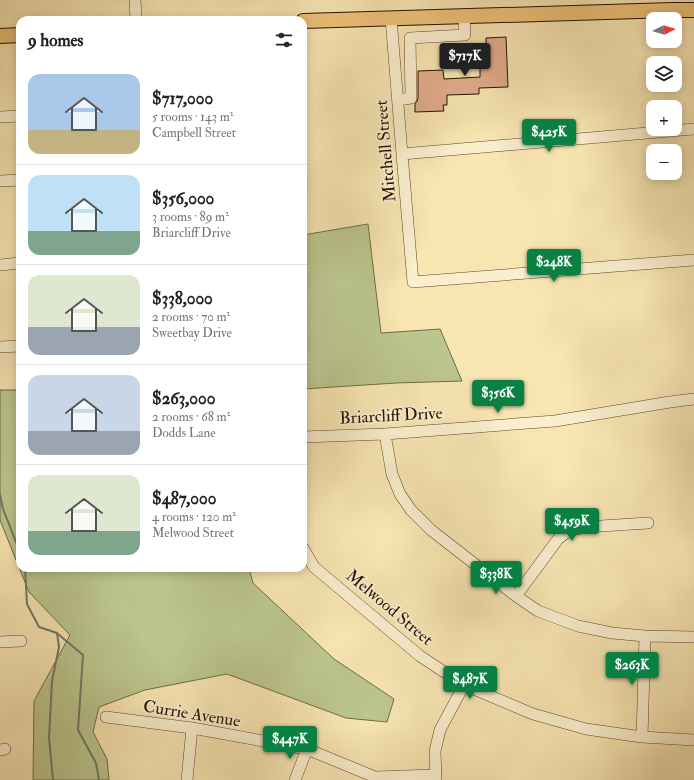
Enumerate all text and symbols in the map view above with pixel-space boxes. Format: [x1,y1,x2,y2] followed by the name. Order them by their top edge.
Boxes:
[646,12,682,48] north arrow
[646,12,682,180] map controls
[273,29,295,51] icon: filters
[28,30,83,51] text: 9 homes
[437,43,493,77] pin: $717K
[448,48,482,64] text: $717K
[646,56,682,92] button: layers
[152,88,213,109] text: $717,000
[60,90,108,138] icon: home
[371,99,400,203] street label: Mitchell Street
[646,100,682,136] button: +
[152,109,233,125] text: 5 rooms · 143 m²
[521,119,577,153] pin: $425K
[531,124,567,140] text: $425K
[152,125,236,141] text: Campbell Street
[646,144,682,180] button: −
[152,188,214,209] text: $356,000
[60,191,108,239] icon: home
[152,209,229,225] text: 3 rooms · 89 m²
[152,225,231,241] text: Briarcliff Drive
[526,249,582,283] pin: $248K
[536,254,572,270] text: $248K
[152,288,213,309] text: $338,000
[60,291,108,339] icon: home
[152,309,230,325] text: 2 rooms · 70 m²
[152,325,232,341] text: Sweetbay Drive
[470,380,526,414] pin: $356K
[481,385,515,401] text: $356K
[152,388,216,409] text: $263,000
[60,391,108,439] icon: home
[339,402,443,429] street label: Briarcliff Drive
[152,409,230,425] text: 2 rooms · 68 m²
[152,425,216,441] text: Dodds Lane
[152,488,216,509] text: $487,000
[60,491,108,539] icon: home
[544,508,600,542] pin: $459K
[152,509,236,525] text: 4 rooms · 120 m²
[554,513,590,529] text: $459K
[152,525,234,541] text: Melwood Street
[468,561,524,595] pin: $338K
[342,565,438,650] street label: Melwood Street
[480,566,512,582] text: $338K
[604,652,660,686] pin: $263K
[615,657,649,673] text: $263K
[442,666,498,700] pin: $487K
[452,671,488,687] text: $487K
[142,695,242,732] street label: Currie Avenue
[262,726,318,760] pin: $447K
[272,731,308,747] text: $447K

